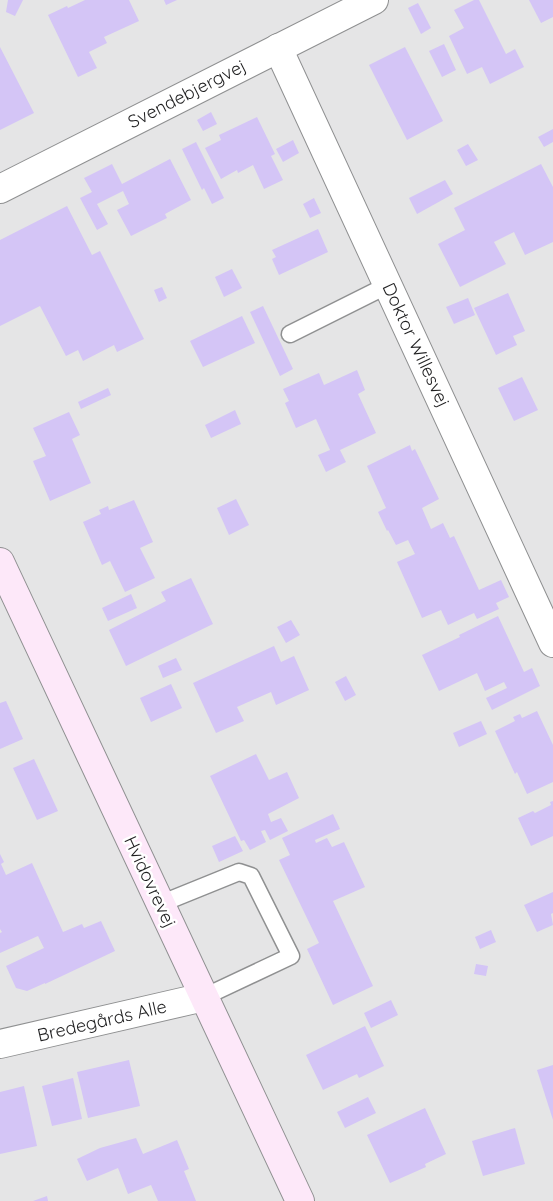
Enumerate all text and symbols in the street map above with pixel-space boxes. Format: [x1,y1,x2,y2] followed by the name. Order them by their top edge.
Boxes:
[124,54,250,133] street label: Svendebjergvej
[378,279,455,411] street label: Doktor Willesvej
[119,832,182,931] street label: Hvidovrevej
[35,994,169,1047] street label: Bredegårds Alle

